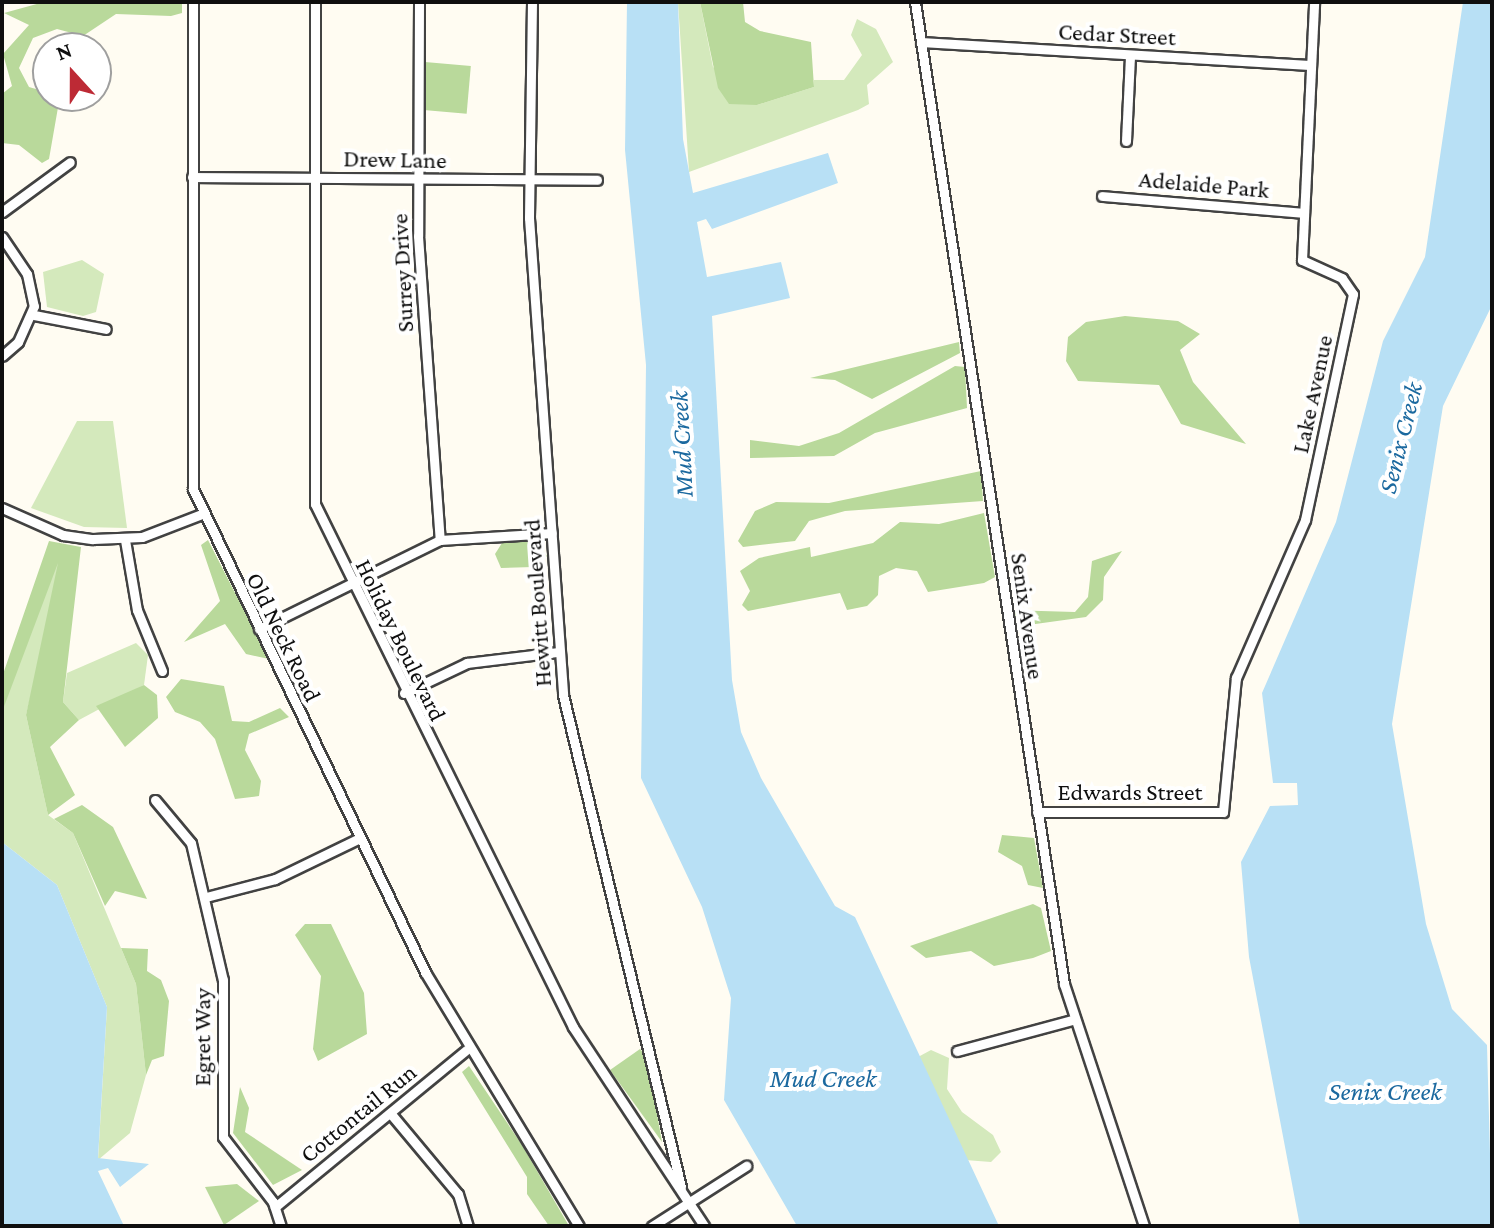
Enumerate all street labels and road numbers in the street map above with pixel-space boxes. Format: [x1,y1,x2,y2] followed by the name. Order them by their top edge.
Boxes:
[1058,17,1176,51] street label: Cedar Street
[343,144,447,174] street label: Drew Lane
[1138,164,1270,204] street label: Adelaide Park
[385,213,419,333] street label: Surrey Drive
[1285,332,1339,456] street label: Lake Avenue
[517,518,557,688] street label: Hewitt Boulevard
[1005,551,1051,681] street label: Senix Avenue
[349,554,453,726] street label: Holiday Boulevard
[240,568,328,706] street label: Old Neck Road
[1057,778,1203,806] street label: Edwards Street
[188,988,216,1086] street label: Egret Way
[294,1057,422,1169] street label: Cottontail Run

